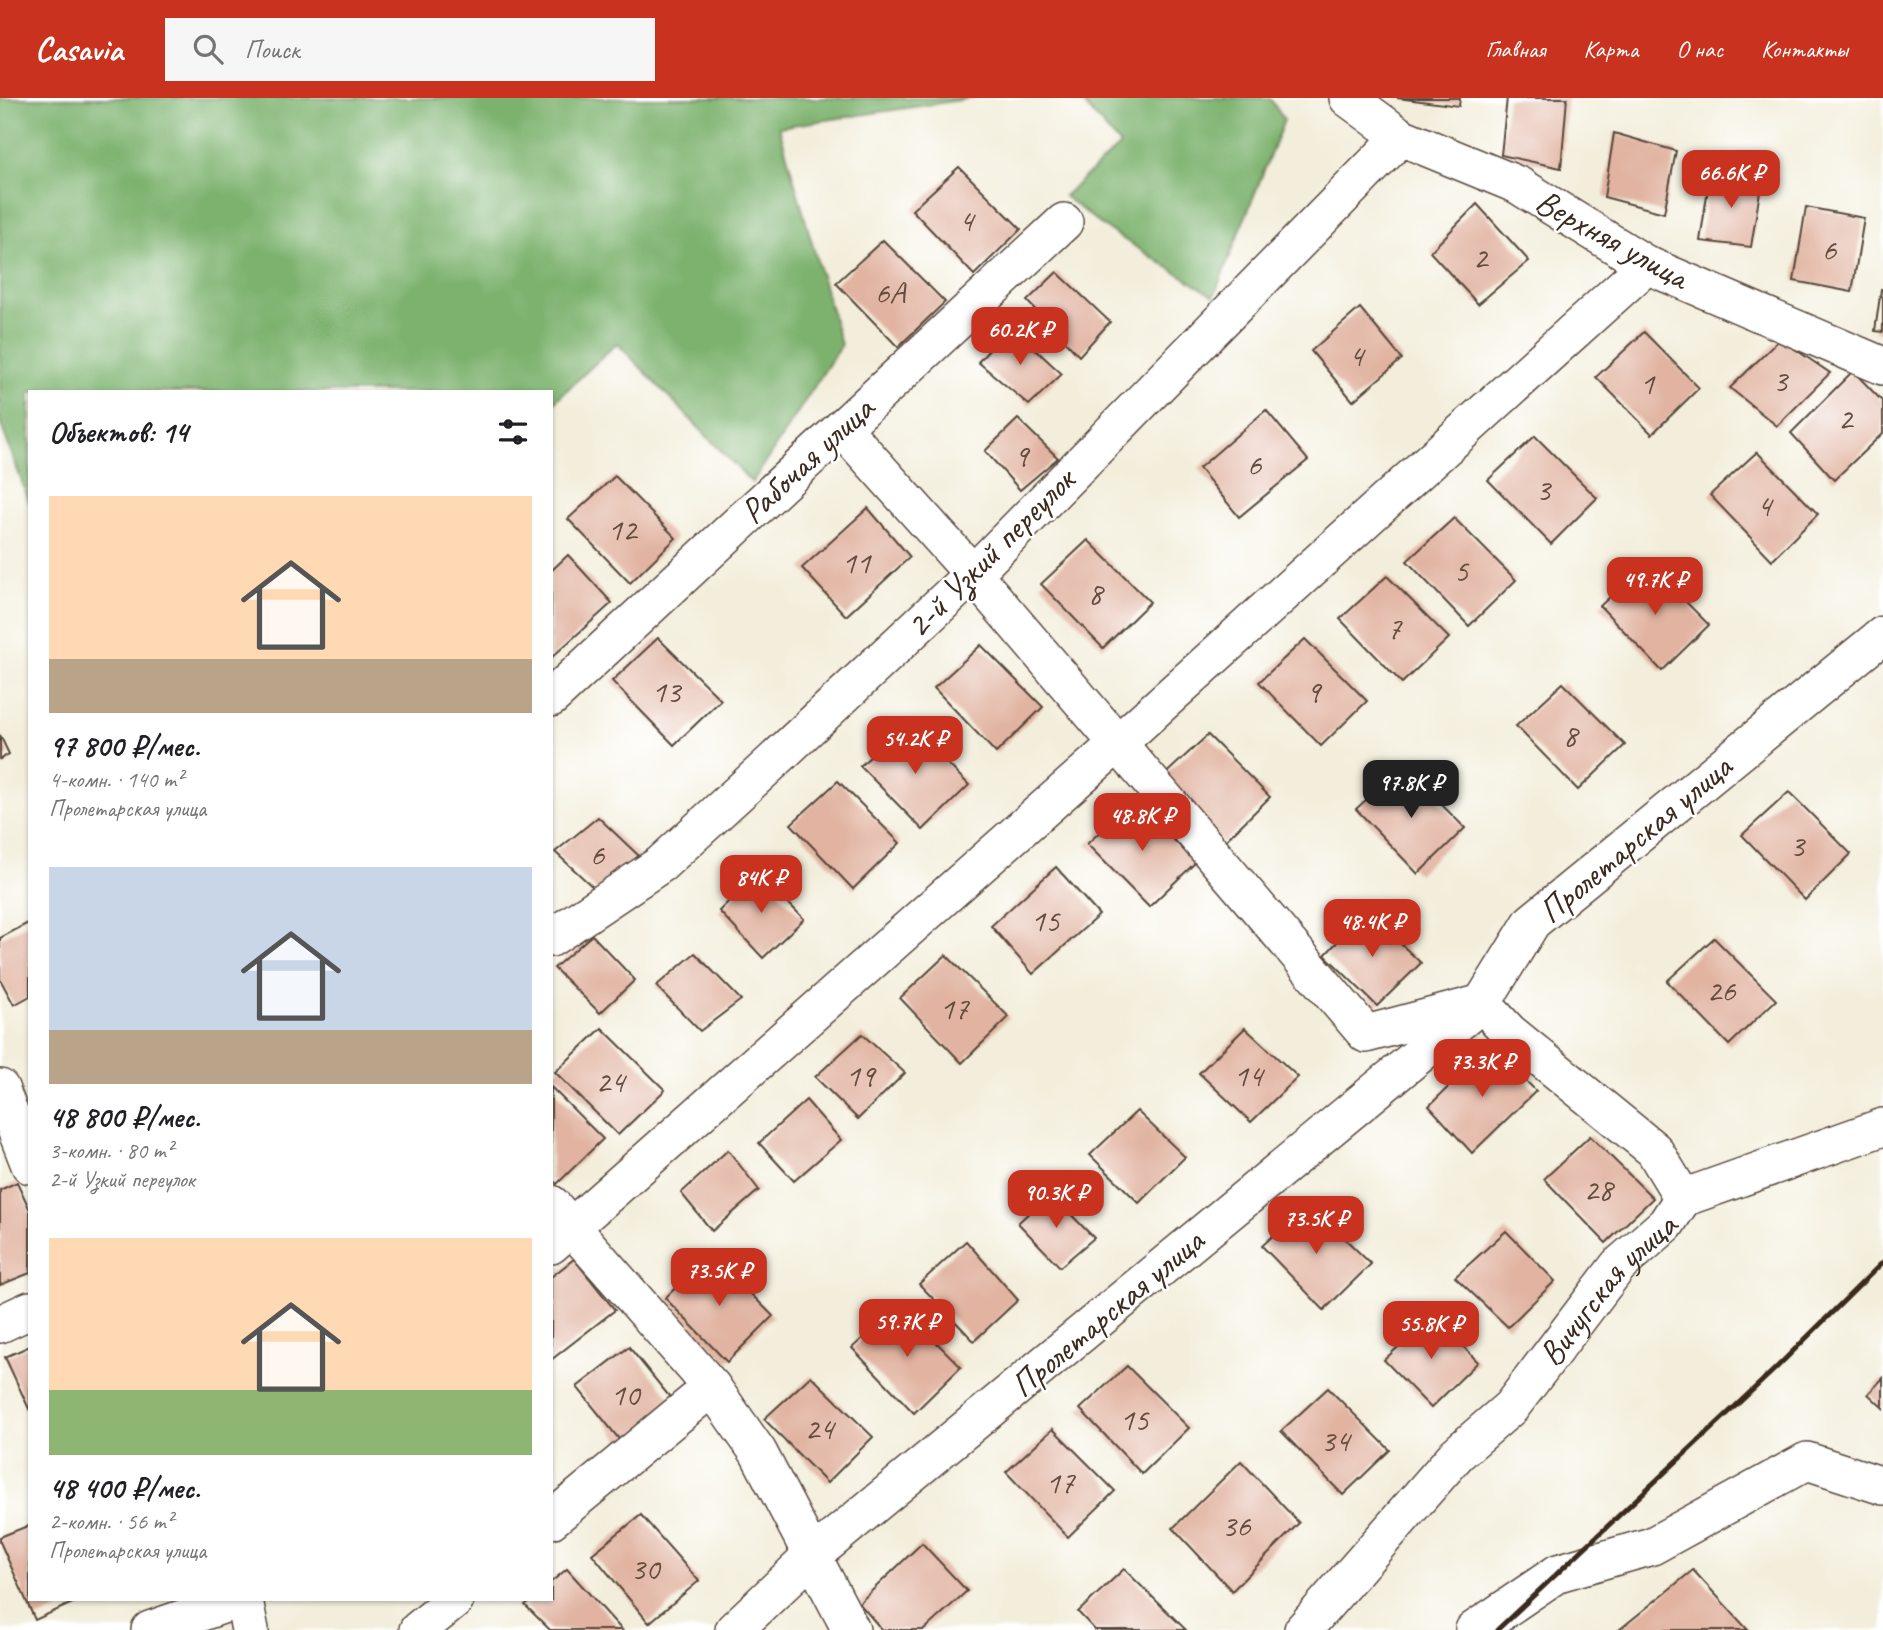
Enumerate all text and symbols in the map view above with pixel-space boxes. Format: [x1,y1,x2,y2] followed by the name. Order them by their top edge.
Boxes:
[165,18,655,81] search box
[35,28,123,70] text: Casavia
[189,30,227,68] icon: search
[245,33,300,66] text: Поиск
[1485,34,1546,64] text: Главная
[1584,34,1638,64] text: Карта
[1676,34,1723,64] text: О нас
[1761,34,1848,64] text: Контакты
[1666,150,1796,210] pin: 66.6K ₽
[1698,158,1764,187] text: 66.6K ₽
[1528,179,1699,301] street label: Верхняя улица
[959,200,977,241] house number: 4
[1822,229,1838,270] house number: 6
[1473,237,1490,278] house number: 2
[875,272,907,313] house number: 6А
[955,308,1085,367] pin: 60.2K ₽
[987,315,1053,344] text: 60.2K ₽
[1349,335,1367,376] house number: 4
[1773,360,1790,401] house number: 3
[1640,363,1656,404] house number: 1
[731,385,885,533] street label: Рабочая улица
[1838,398,1855,439] house number: 2
[49,413,188,451] text: Объектов: 14
[494,413,532,451] icon: filters
[1014,435,1031,476] house number: 9
[1247,444,1263,485] house number: 6
[896,456,1087,647] street label: 2-й Узкий переулок
[1536,469,1553,510] house number: 3
[1757,485,1775,526] house number: 4
[608,509,639,550] house number: 12
[228,542,354,668] icon: home
[842,542,872,583] house number: 11
[1454,550,1470,591] house number: 5
[1590,558,1720,617] pin: 49.7K ₽
[1623,565,1687,594] text: 49.7K ₽
[1088,573,1105,614] house number: 8
[1387,608,1403,649] house number: 7
[652,671,683,712] house number: 13
[1306,671,1323,712] house number: 9
[1563,715,1580,756] house number: 8
[850,716,980,776] pin: 54.2K ₽
[883,724,947,753] text: 54.2K ₽
[49,727,200,765] text: 97 800 ₽/мес.
[1529,744,1743,933] street label: Пролетарская улица
[1346,760,1476,820] pin: 97.8K ₽
[49,765,183,794] text: 4-комн. · 140 m²
[1379,768,1443,797] text: 97.8K ₽
[49,794,206,823] text: Пролетарская улица
[1077,794,1207,853] pin: 48.8K ₽
[1110,801,1174,830] text: 48.8K ₽
[1790,825,1807,866] house number: 3
[590,834,606,875] house number: 6
[712,856,810,915] pin: 84K ₽
[736,863,786,892] text: 84K ₽
[1031,900,1061,941] house number: 15
[1307,900,1437,959] pin: 48.4K ₽
[1340,907,1404,936] text: 48.4K ₽
[228,913,354,1039] icon: home
[1707,970,1737,1011] house number: 26
[940,988,970,1029] house number: 17
[1417,1040,1547,1099] pin: 73.3K ₽
[1450,1047,1514,1076] text: 73.3K ₽
[846,1055,877,1096] house number: 19
[1234,1055,1266,1096] house number: 14
[596,1061,628,1102] house number: 24
[49,1098,200,1136] text: 48 800 ₽/мес.
[49,1136,173,1165] text: 3-комн. · 80 m²
[49,1165,195,1194] text: 2-й Узкий переулок
[1584,1169,1615,1210] house number: 28
[991,1170,1121,1230] pin: 90.3K ₽
[1024,1178,1088,1207] text: 90.3K ₽
[1251,1196,1381,1256] pin: 73.5K ₽
[1528,1201,1688,1375] street label: Вичугская улица
[1284,1204,1348,1233] text: 73.5K ₽
[1001,1218,1215,1407] street label: Пролетарская улица
[654,1248,784,1308] pin: 73.5K ₽
[687,1256,751,1285] text: 73.5K ₽
[228,1284,354,1410] icon: home
[842,1300,972,1359] pin: 59.7K ₽
[1366,1302,1496,1361] pin: 55.8K ₽
[875,1307,939,1336] text: 59.7K ₽
[1399,1309,1463,1338] text: 55.8K ₽
[611,1374,642,1415] house number: 10
[1120,1399,1150,1440] house number: 15
[805,1408,837,1449] house number: 24
[1321,1420,1353,1461] house number: 34
[1046,1462,1076,1503] house number: 17
[49,1469,200,1507] text: 48 400 ₽/мес.
[1222,1505,1252,1546] house number: 36
[49,1507,173,1536] text: 2-комн. · 56 m²
[49,1536,206,1565] text: Пролетарская улица
[631,1548,662,1589] house number: 30

